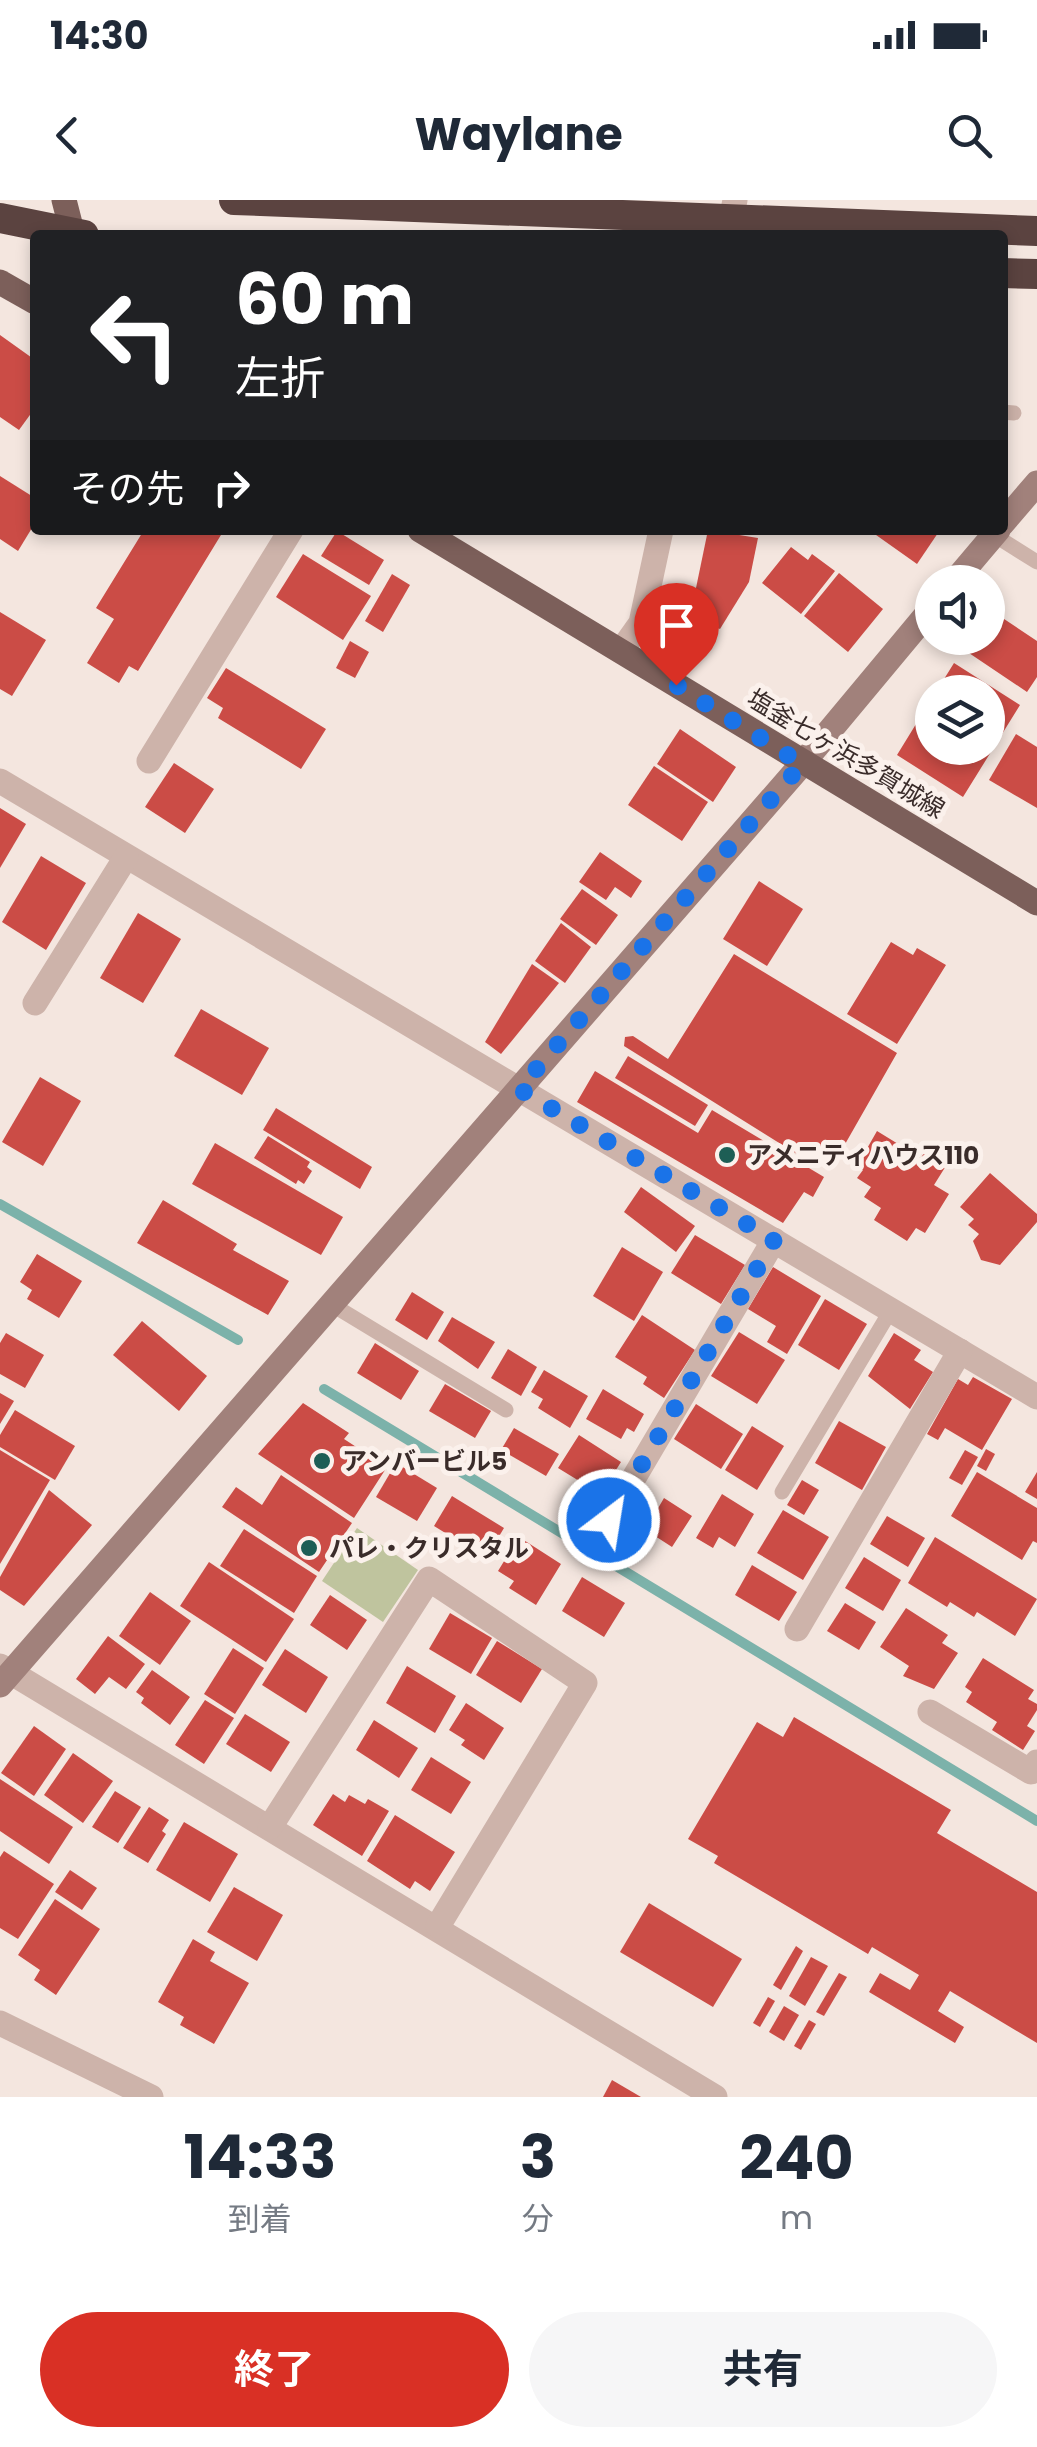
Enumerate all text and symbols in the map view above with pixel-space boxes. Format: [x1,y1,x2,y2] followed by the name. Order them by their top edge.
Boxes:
[50,9,149,62] text: 14:30
[414,103,623,166] text: Waylane
[40,108,95,163] icon: back
[942,108,997,163] icon: search
[235,250,414,349] text: 60 m
[70,270,200,400] icon: left
[235,347,325,410] text: 左折
[204,460,259,515] icon: right
[70,462,184,515] text: その先
[915,565,1005,765] map controls
[915,565,1005,655] button: sound
[634,583,719,686] pin
[649,598,704,653] icon: arrive
[915,675,1005,765] button: layers
[741,681,951,827] street label: 塩釜七ヶ浜多賀城線
[747,1138,979,1173] place label: アメニティハウス110
[716,1144,738,1166] marker: アメニティハウス110
[342,1444,507,1479] place label: アンバービル5
[311,1450,333,1472] marker: アンバービル5
[557,1468,661,1572] position arrow
[329,1531,529,1566] place label: パレ・クリスタル
[298,1537,320,1559] marker: パレ・クリスタル
[183,2115,336,2199] text: 14:33
[520,2115,556,2199] text: 3
[740,2116,854,2200] text: 240
[780,2195,813,2240] text: m
[228,2196,292,2241] text: 到着
[522,2196,554,2241] text: 分
[40,2312,509,2427] button: 終了
[529,2312,997,2427] button: 共有

